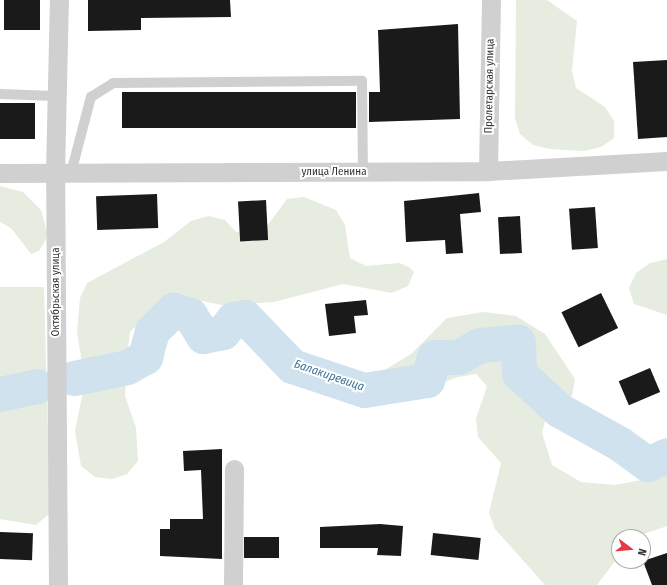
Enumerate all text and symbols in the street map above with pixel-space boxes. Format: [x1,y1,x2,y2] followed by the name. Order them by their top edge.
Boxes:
[483,38,497,134] street label: Пролетарская улица
[301,165,367,179] street label: улица Ленина
[49,247,63,337] street label: Октябрьская улица
[292,357,366,395] water label: Балакиревица
[611,529,651,569] north arrow
[635,547,649,557] text: N

